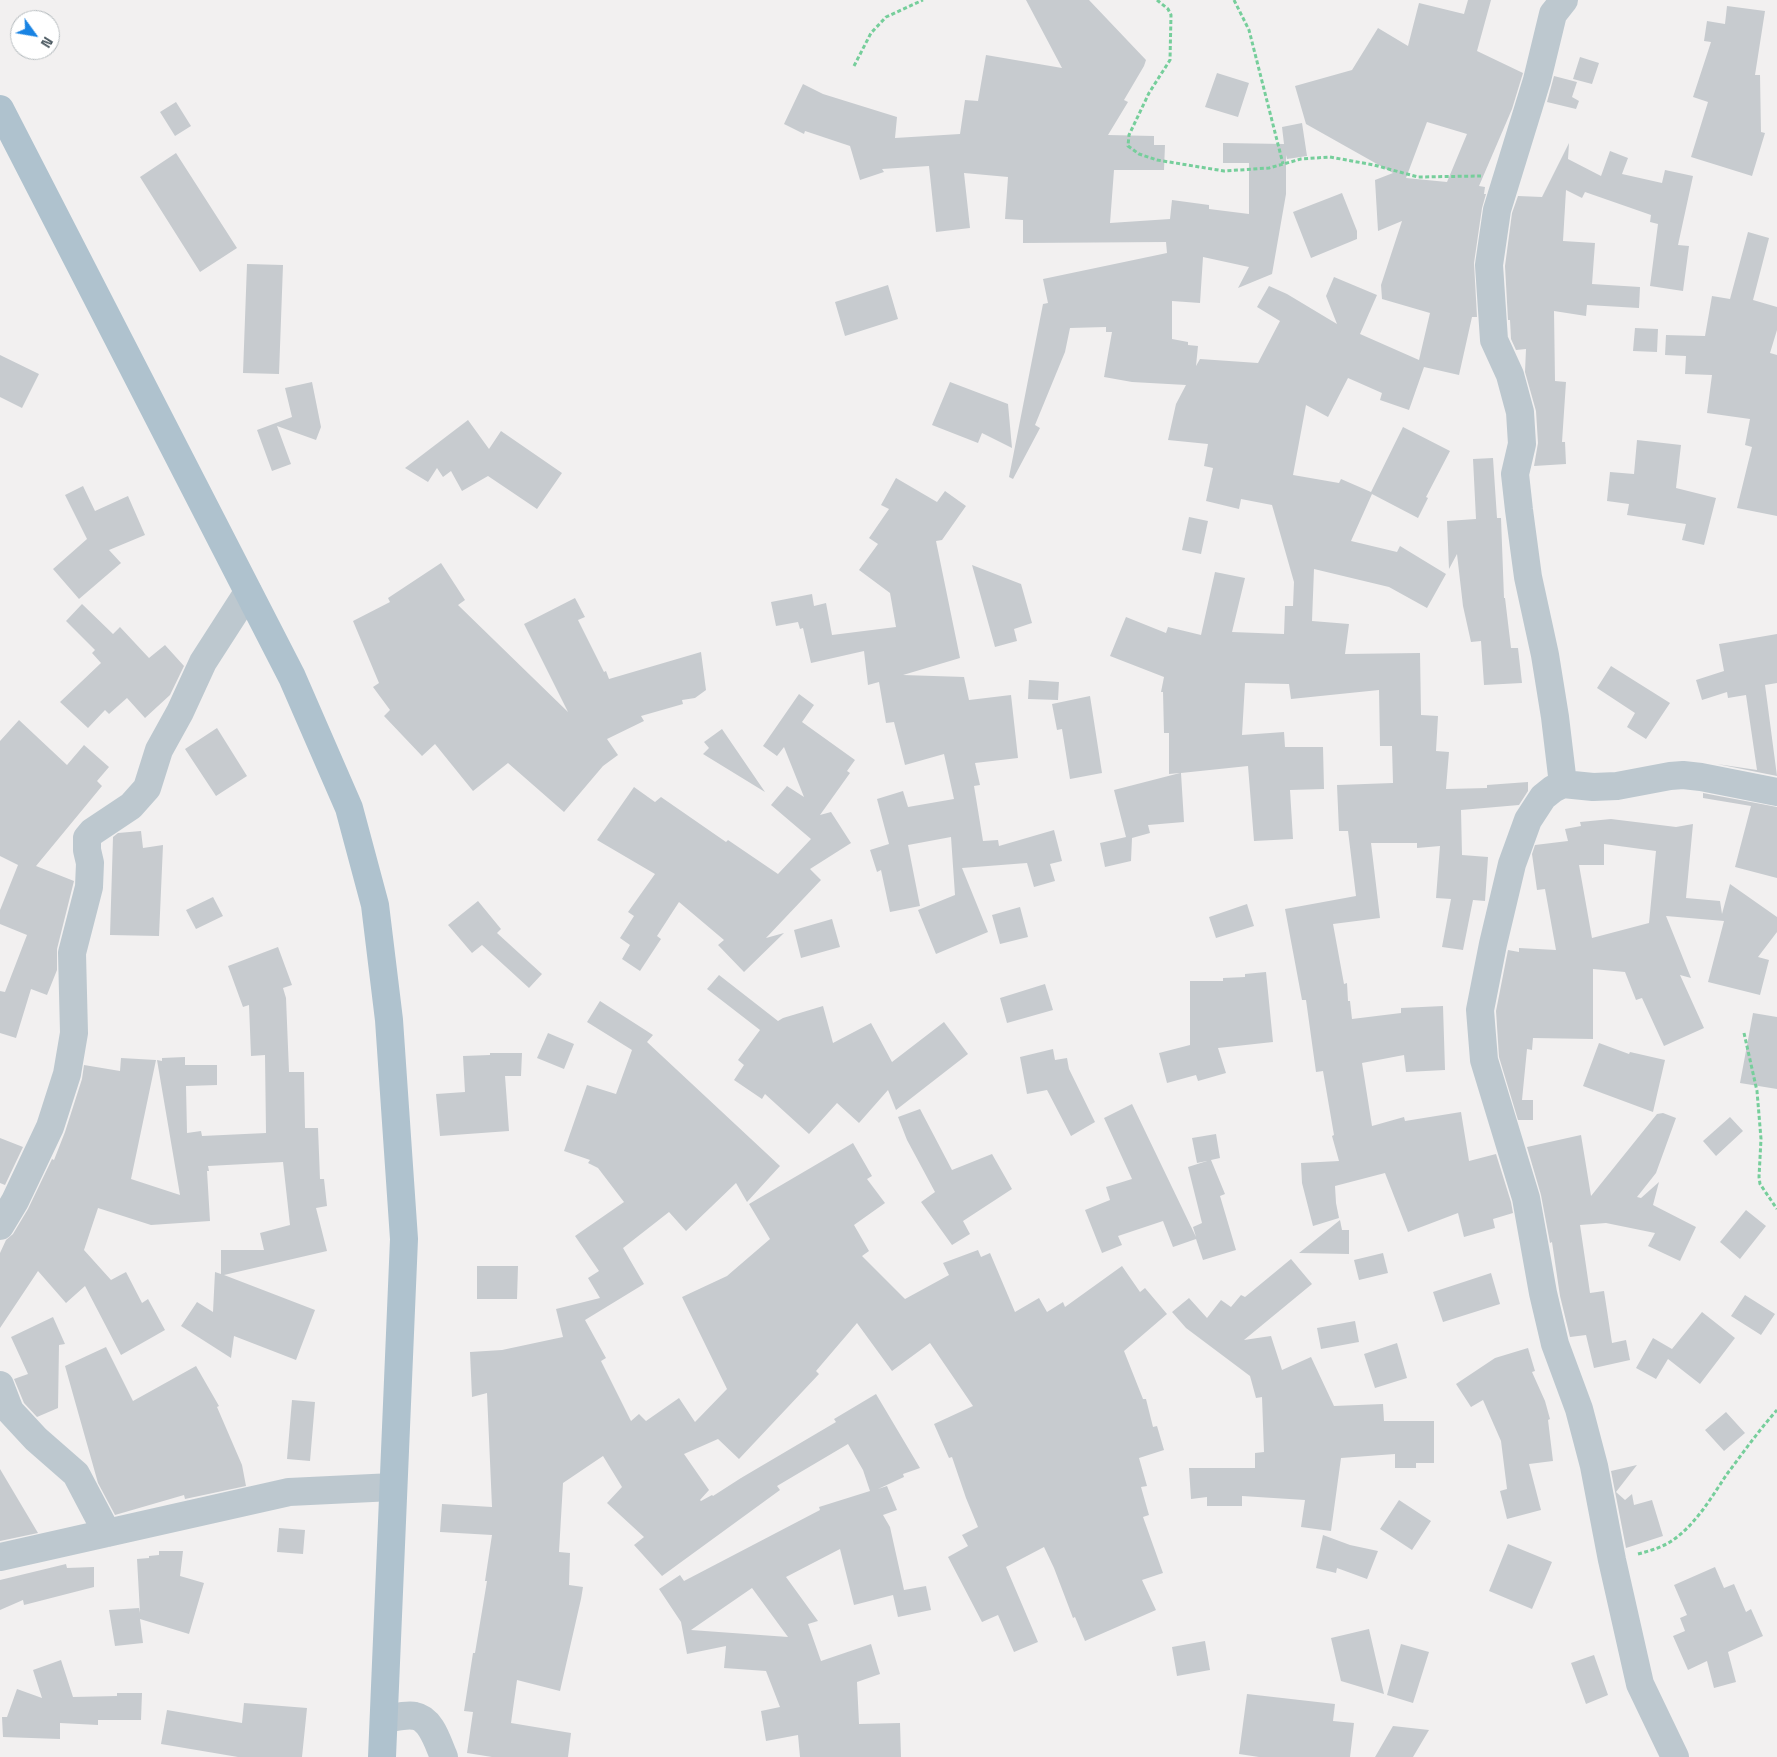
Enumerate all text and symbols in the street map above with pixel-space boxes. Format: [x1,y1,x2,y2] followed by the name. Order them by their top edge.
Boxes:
[10,10,60,60] north arrow
[37,34,57,51] text: N

